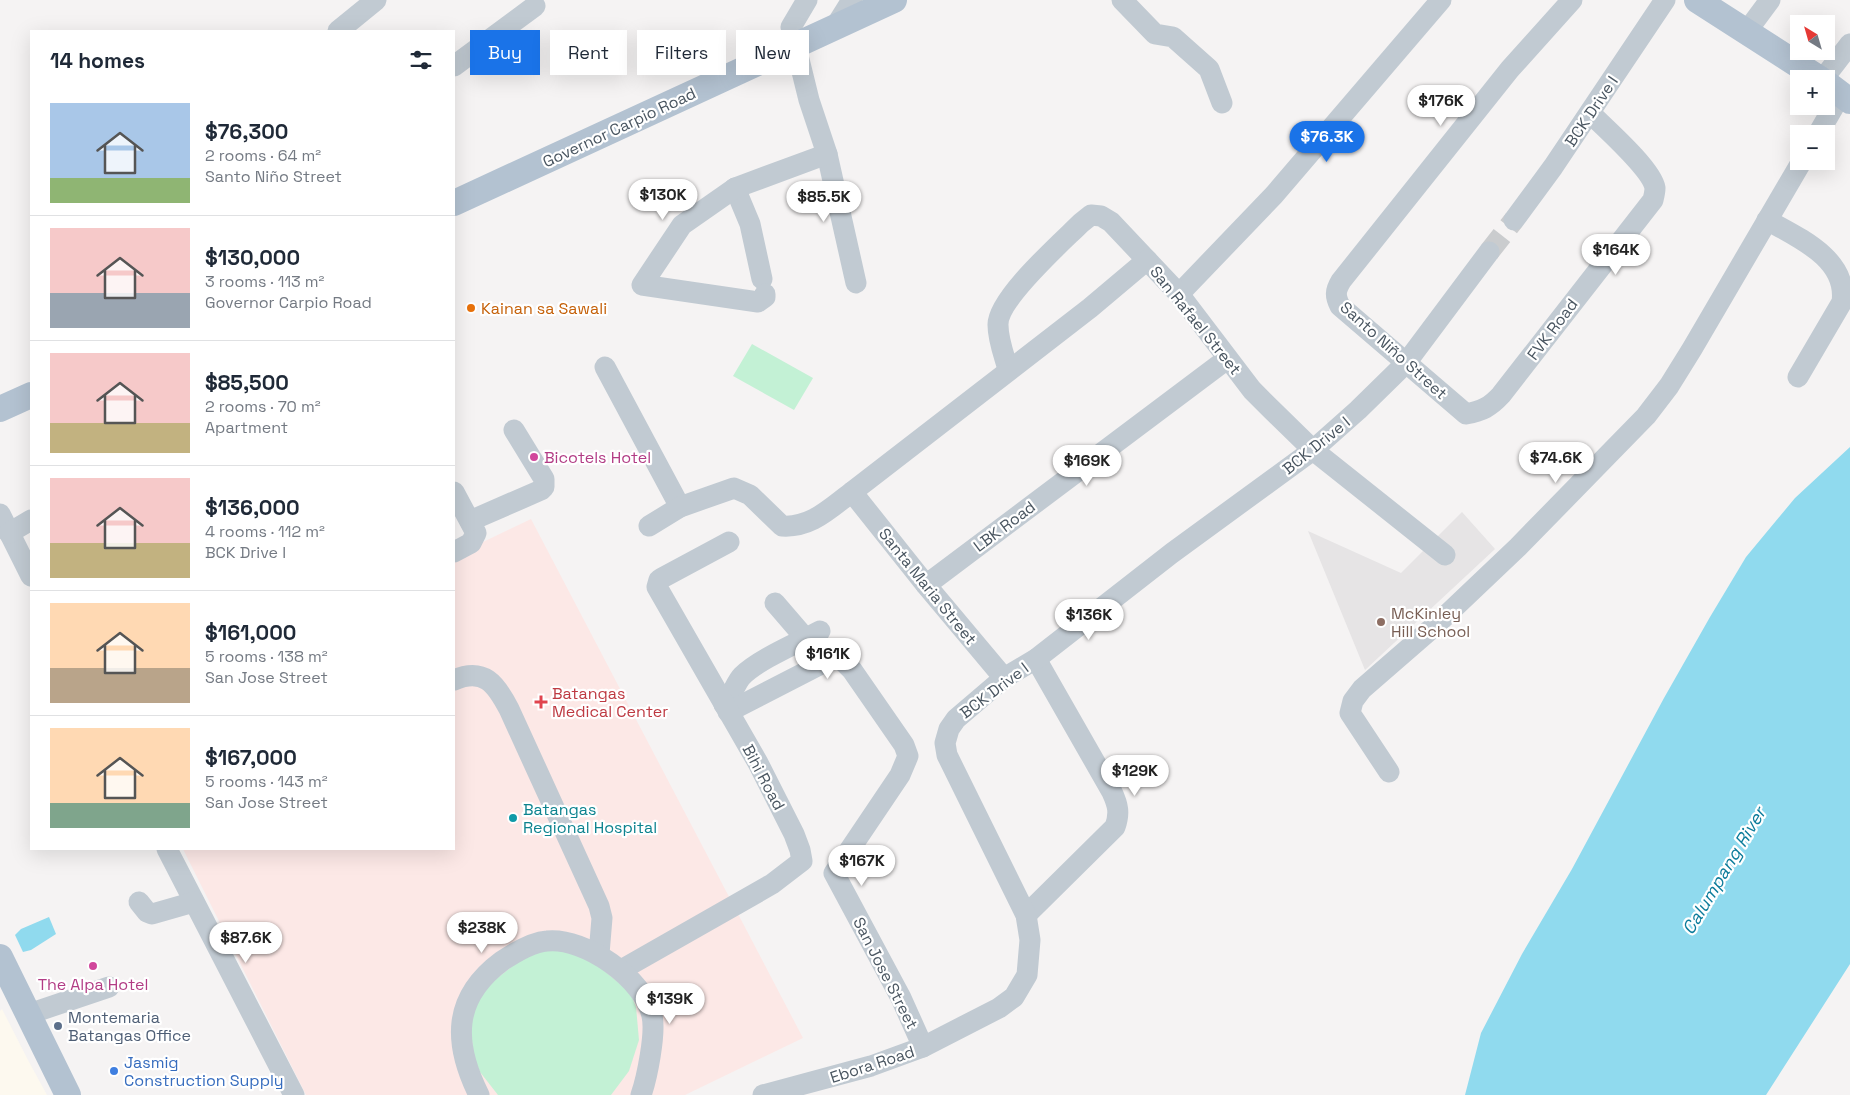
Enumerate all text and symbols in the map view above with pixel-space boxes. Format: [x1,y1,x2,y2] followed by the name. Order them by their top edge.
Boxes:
[1790,15,1835,60] north arrow
[1790,15,1835,170] map controls
[470,30,540,75] chip: Buy
[550,30,627,75] chip: Rent
[637,30,726,75] chip: Filters
[736,30,809,75] chip: New
[407,46,435,74] icon: filters
[50,47,145,74] text: 14 homes
[1790,70,1835,115] button: +
[1560,72,1623,151] street label: BCK Drive I
[539,83,699,172] street label: Governor Carpio Road
[1406,84,1476,127] pin: $176K
[1418,90,1464,111] text: $176K
[205,118,288,145] text: $76,300
[1286,120,1368,163] pin: $76.3K
[90,123,150,183] icon: home
[1790,125,1835,170] button: −
[1301,126,1353,147] text: $76.3K
[205,145,321,166] text: 2 rooms · 64 m²
[205,166,342,187] text: Santo Niño Street
[628,178,698,221] pin: $130K
[783,180,865,223] pin: $85.5K
[639,184,687,205] text: $130K
[797,186,851,207] text: $85.5K
[1581,234,1651,276] pin: $164K
[1592,239,1640,260] text: $164K
[205,244,300,271] text: $130,000
[90,248,150,308] icon: home
[1145,262,1246,379] street label: San Rafael Street
[205,271,324,292] text: 3 rooms · 113 m²
[205,292,372,313] text: Governor Carpio Road
[1522,294,1582,364] street label: FVK Road
[1336,297,1452,404] street label: Santo Niño Street
[481,298,607,319] place label: Kainan sa Sawali
[465,302,477,314] marker: Kainan sa Sawali
[205,369,289,396] text: $85,500
[90,373,150,433] icon: home
[205,396,321,417] text: 2 rooms · 70 m²
[1278,412,1354,479] street label: BCK Drive I
[205,417,288,438] text: Apartment
[1515,442,1597,484] pin: $74.6K
[1052,444,1122,487] pin: $169K
[544,447,651,468] place label: Bicotels Hotel
[1530,447,1582,468] text: $74.6K
[1064,450,1110,471] text: $169K
[528,451,540,463] marker: Bicotels Hotel
[205,494,300,521] text: $136,000
[969,496,1040,557] street label: LBK Road
[90,498,150,558] icon: home
[205,521,325,542] text: 4 rooms · 112 m²
[874,524,981,649] street label: Santa Maria Street
[205,542,286,563] text: BCK Drive I
[1054,598,1124,641] pin: $136K
[1391,603,1470,642] place label: McKinley Hill School
[1066,604,1112,625] text: $136K
[1375,616,1387,628] marker: McKinley Hill School
[205,619,296,646] text: $161,000
[90,623,150,683] icon: home
[793,638,863,680] pin: $161K
[806,643,850,664] text: $161K
[205,646,328,667] text: 5 rooms · 138 m²
[956,658,1033,723] street label: BCK Drive I
[205,667,328,688] text: San Jose Street
[552,683,668,722] place label: Batangas Medical Center
[534,695,548,709] marker: Batangas Medical Center
[737,741,790,814] street label: Bihi Road
[205,744,297,771] text: $167,000
[90,748,150,808] icon: home
[1100,754,1170,797] pin: $129K
[1112,760,1158,781] text: $129K
[205,771,328,792] text: 5 rooms · 143 m²
[205,792,328,813] text: San Jose Street
[523,799,657,838] place label: Batangas Regional Hospital
[1676,801,1772,939] water label: Calumpang River
[507,812,519,824] marker: Batangas Regional Hospital
[827,844,897,887] pin: $167K
[839,850,885,871] text: $167K
[447,912,517,954] pin: $238K
[848,914,923,1033] street label: San Jose Street
[458,917,506,938] text: $238K
[205,922,287,964] pin: $87.6K
[220,927,272,948] text: $87.6K
[87,960,99,972] marker: The Alpa Hotel
[38,974,148,995] place label: The Alpa Hotel
[635,982,705,1025] pin: $139K
[647,988,693,1009] text: $139K
[68,1007,191,1046] place label: Montemaria Batangas Office
[52,1020,64,1032] marker: Montemaria Batangas Office
[827,1041,917,1088] street label: Ebora Road
[124,1052,284,1091] place label: Jasmig Construction Supply
[108,1065,120,1077] marker: Jasmig Construction Supply

